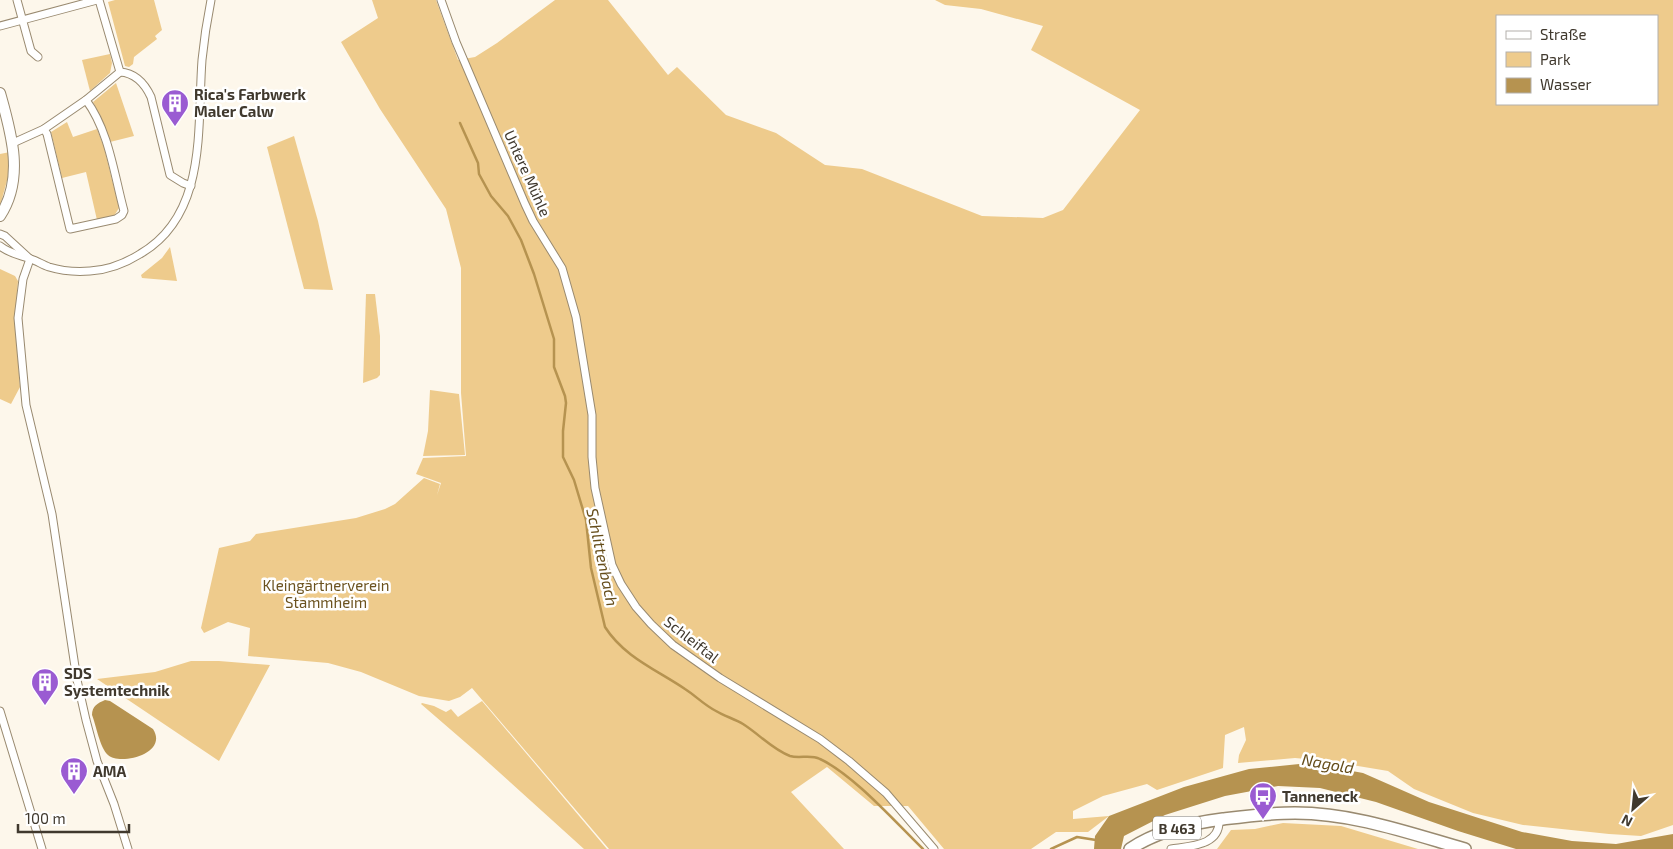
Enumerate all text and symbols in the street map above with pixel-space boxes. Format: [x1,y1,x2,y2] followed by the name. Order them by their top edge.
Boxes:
[1496,15,1658,105] legend
[1540,25,1586,43] text: Straße
[1540,50,1571,68] text: Park
[1540,75,1592,93] text: Wasser
[194,85,307,120] place label: Rica's Farbwerk Maler Calw
[160,88,190,127] building icon: Rica's Farbwerk Maler Calw
[501,127,555,219] street label: Untere Mühle
[583,506,623,608] water label: Schlittenbach
[262,576,390,611] park label: Kleingärtnerverein Stammheim
[661,612,723,666] street label: Schleiftal
[64,664,170,700] place label: SDS Systemtechnik
[30,667,60,706] building icon: SDS Systemtechnik
[1301,749,1355,777] water label: Nagold
[59,756,89,795] building icon: AMA
[93,762,127,780] place label: AMA
[1248,781,1278,820] bus stop icon: Tanneneck
[1608,784,1658,834] north arrow
[1282,787,1359,805] place label: Tanneneck
[18,802,129,834] scale bar
[25,809,66,827] text: 100 m
[1619,811,1635,831] text: N
[1153,816,1201,840] road number: B 463

